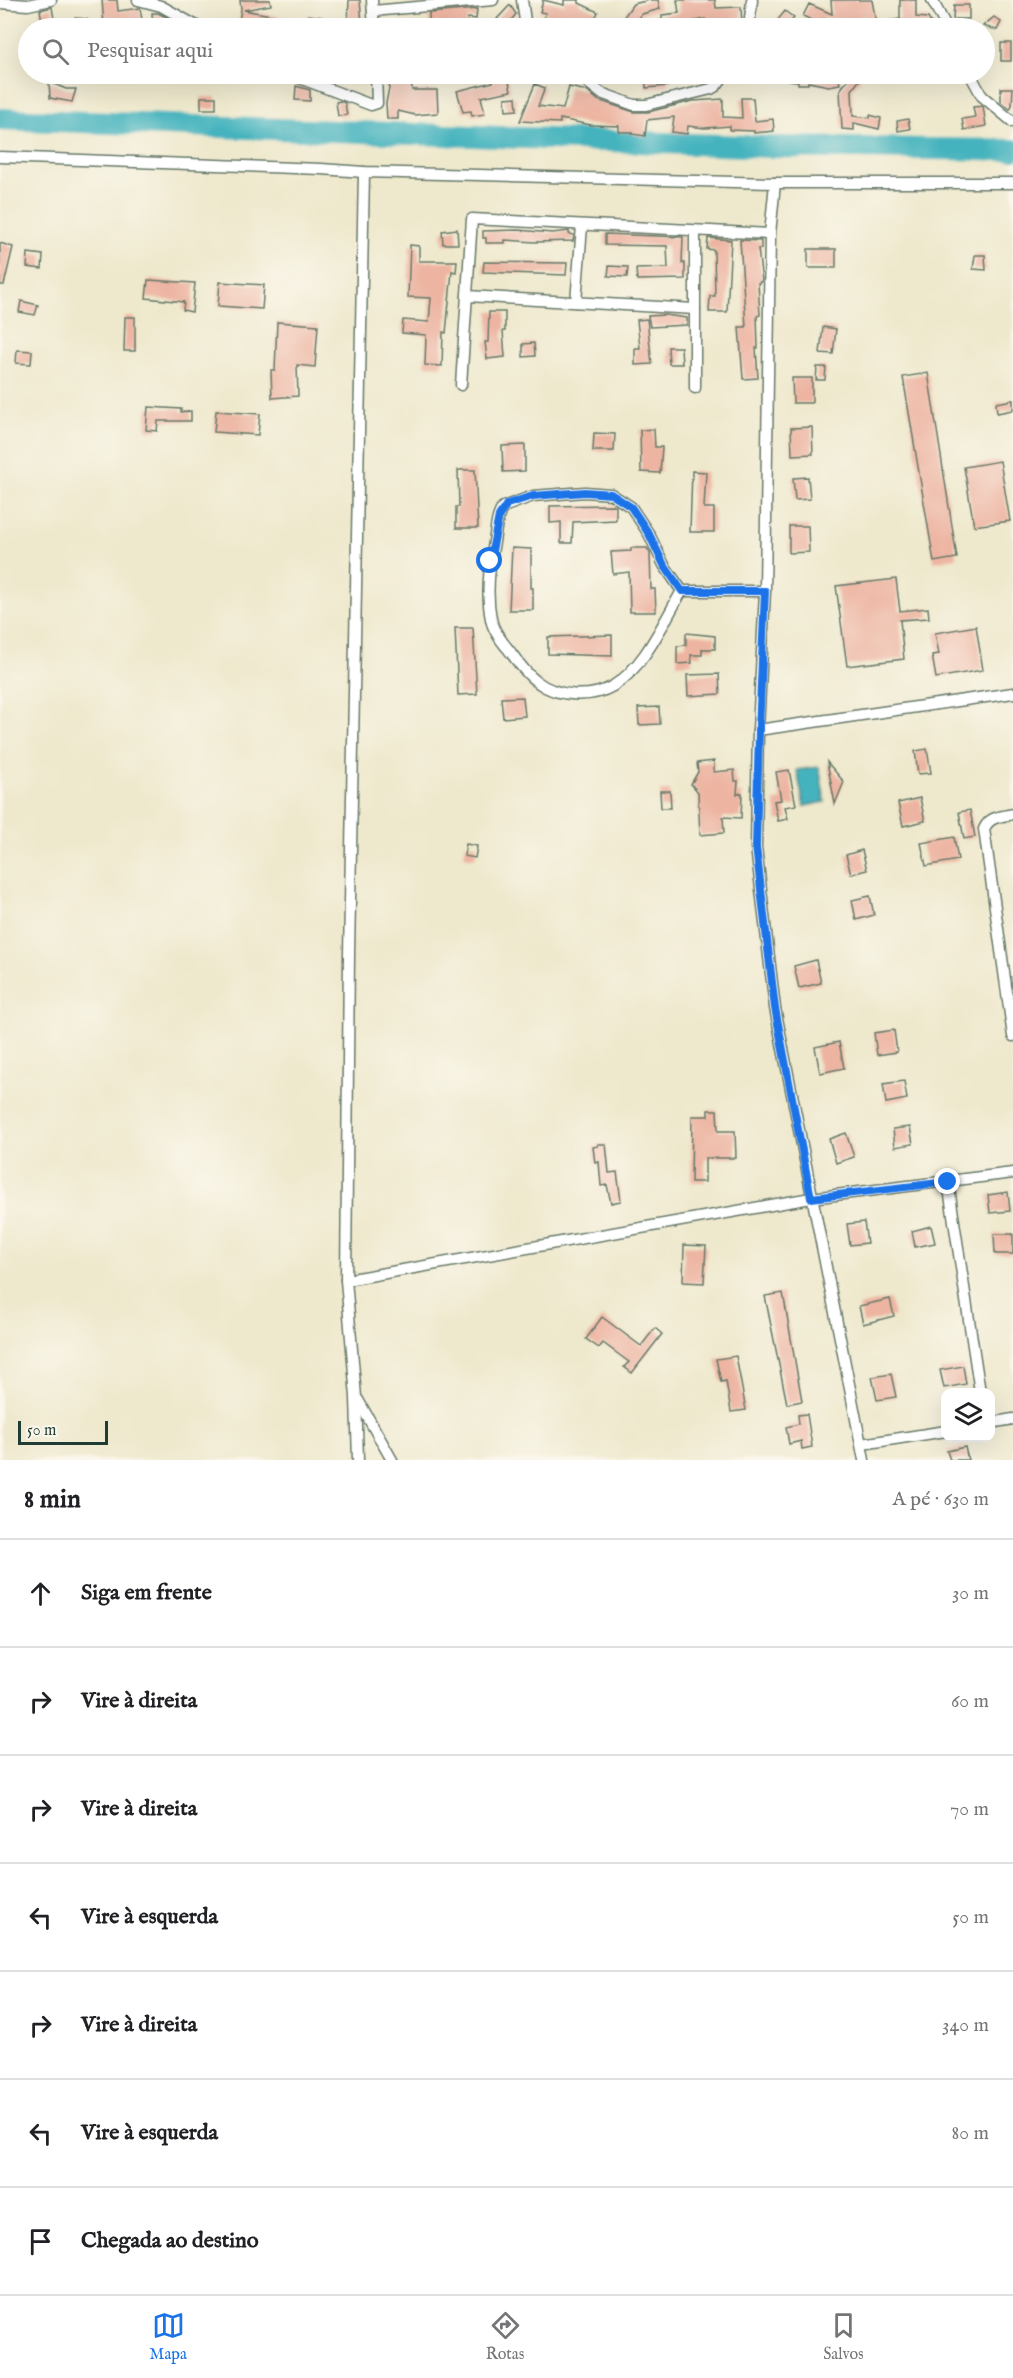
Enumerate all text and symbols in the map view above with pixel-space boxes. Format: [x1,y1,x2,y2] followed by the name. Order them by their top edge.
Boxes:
[18,18,995,84] search box
[39,35,72,68] icon: search
[87,37,213,65] text: Pesquisar aqui
[476,547,502,573] route start
[934,1168,960,1194] route end
[941,1388,995,1442] map controls
[941,1388,995,1442] button: layers
[18,1418,108,1446] scale bar
[27,1421,56,1441] text: 50 m
[24,1483,81,1516] text: 8 min
[892,1487,989,1512] text: A pé · 630 m
[24,1577,57,1610] icon: ahead
[81,1579,212,1607] text: Siga em frente
[952,1581,989,1606] text: 30 m
[24,1685,57,1718] icon: right
[81,1687,197,1715] text: Vire à direita
[951,1689,989,1714] text: 60 m
[24,1793,57,1826] icon: right
[81,1795,197,1823] text: Vire à direita
[950,1797,989,1822] text: 70 m
[24,1901,57,1934] icon: left
[81,1903,218,1931] text: Vire à esquerda
[952,1905,989,1930] text: 50 m
[24,2009,57,2042] icon: right
[81,2011,197,2039] text: Vire à direita
[942,2013,989,2038] text: 340 m
[24,2117,57,2150] icon: left
[81,2119,218,2147] text: Vire à esquerda
[952,2121,989,2146] text: 80 m
[24,2225,57,2258] icon: arrive
[81,2227,259,2255] text: Chegada ao destino
[149,2309,187,2365] tab: Mapa
[486,2309,524,2365] tab: Rotas
[823,2309,864,2365] tab: Salvos

